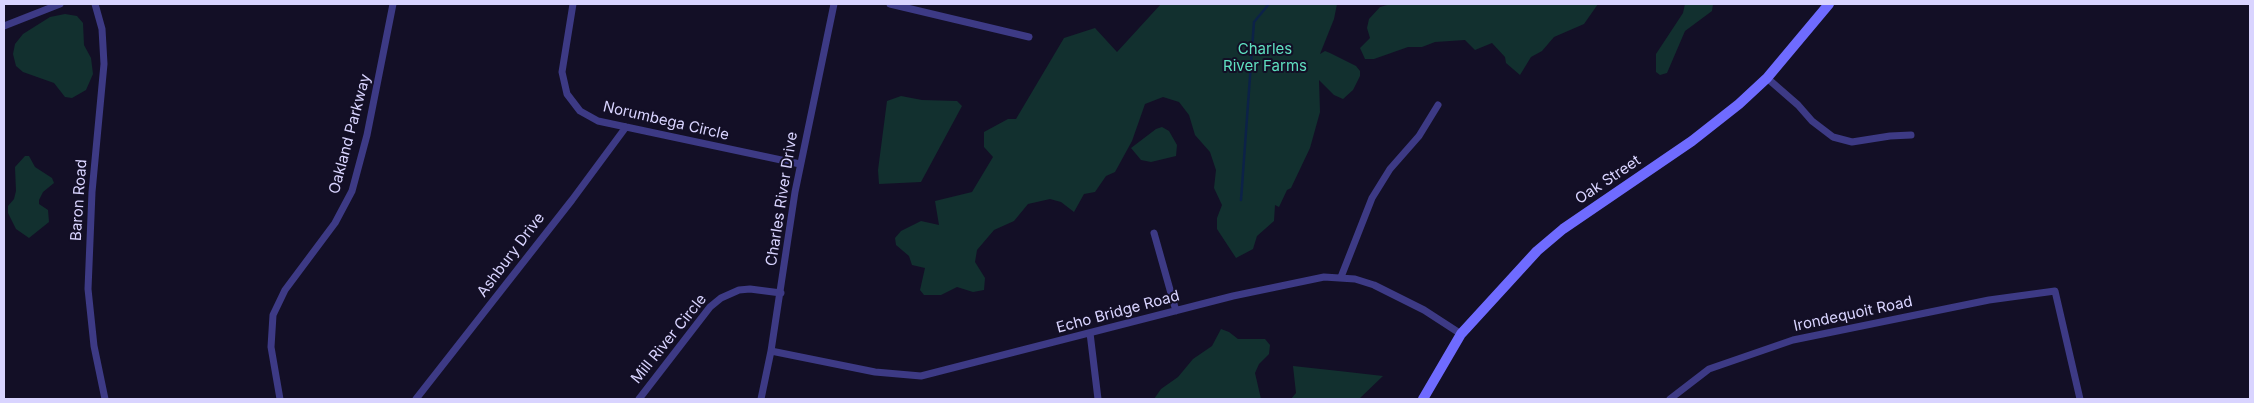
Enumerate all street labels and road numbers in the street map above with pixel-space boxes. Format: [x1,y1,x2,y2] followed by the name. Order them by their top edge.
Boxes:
[325,72,375,196] street label: Oakland Parkway
[601,98,731,144] street label: Norumbega Circle
[762,130,802,268] street label: Charles River Drive
[1572,152,1644,208] street label: Oak Street
[67,159,91,241] street label: Baron Road
[473,209,549,301] street label: Ashbury Drive
[1055,287,1181,337] street label: Echo Bridge Road
[628,291,710,387] street label: Mill River Circle
[1792,293,1914,335] street label: Irondequoit Road

